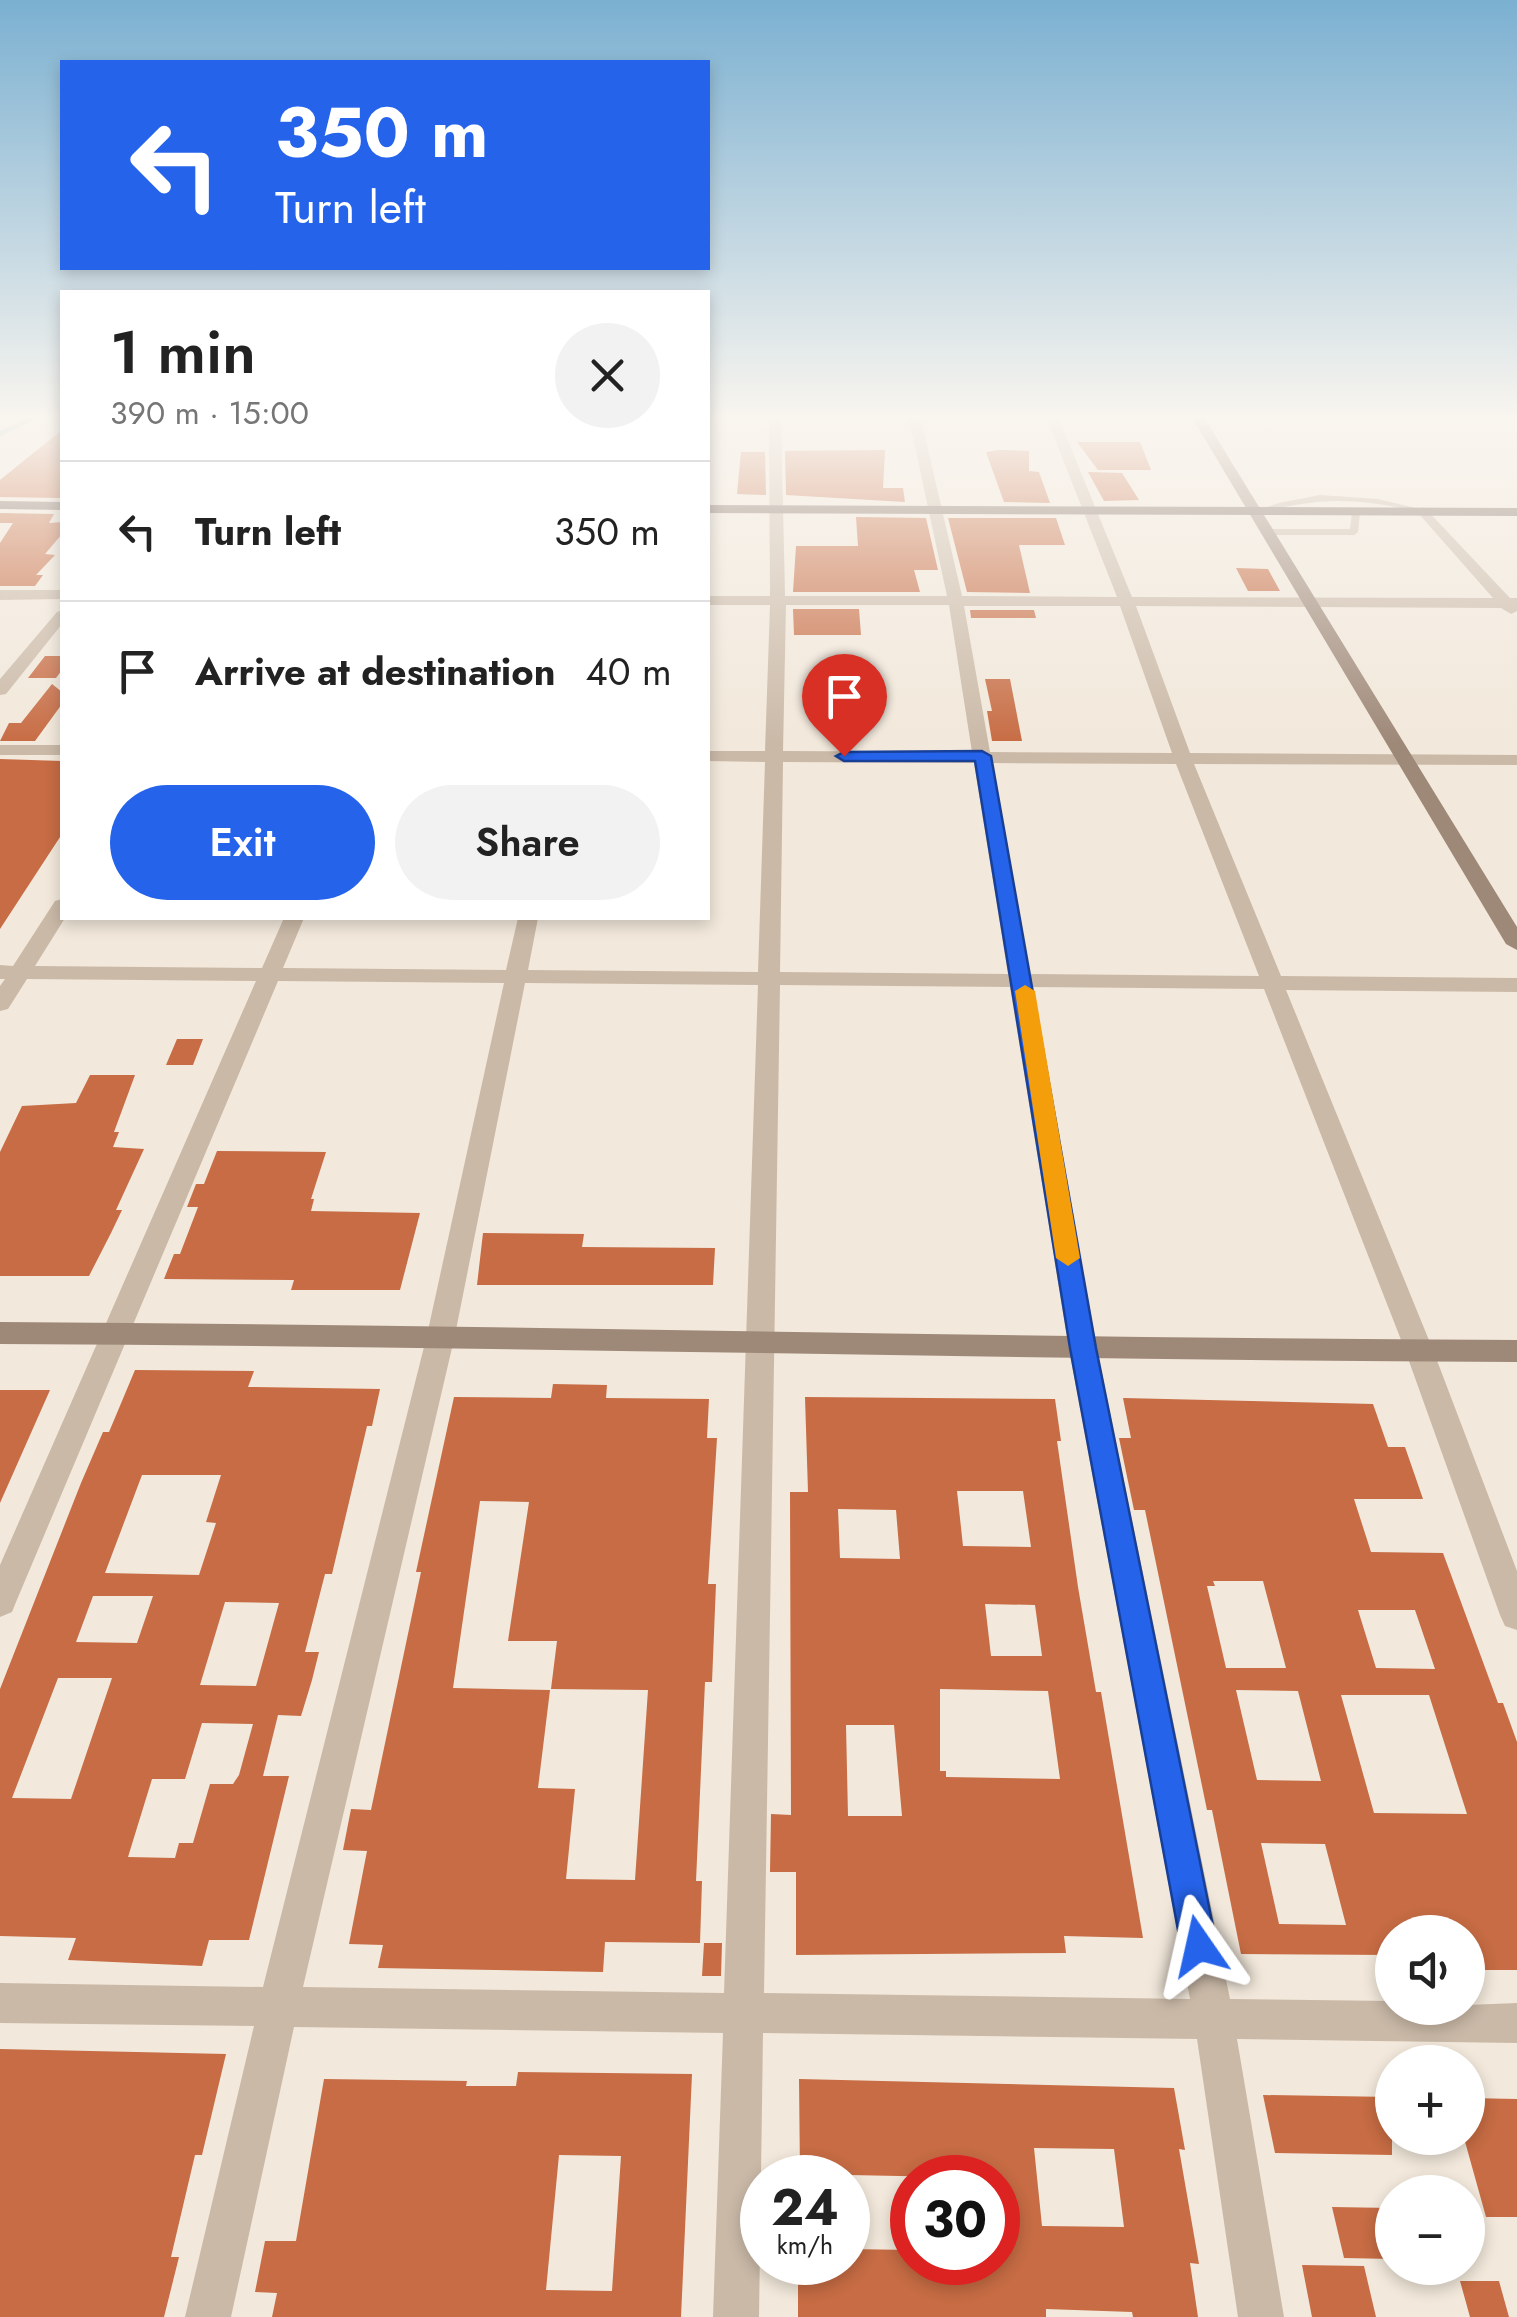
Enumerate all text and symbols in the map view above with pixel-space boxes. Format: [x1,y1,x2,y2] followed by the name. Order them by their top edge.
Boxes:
[275,82,488,183] text: 350 m
[110,100,240,230] icon: left
[275,175,426,240] text: Turn left
[110,309,256,396] text: 1 min
[555,323,660,428] button: close
[110,390,309,436] text: 390 m · 15:00
[110,504,165,559] icon: left
[195,504,341,559] text: Turn left
[554,504,660,559] text: 350 m
[110,644,165,699] icon: arrive
[195,644,556,699] text: Arrive at destination
[586,644,672,699] text: 40 m
[802,654,887,757] pin
[817,669,872,724] icon: arrive
[110,785,375,900] button: Exit
[395,785,660,900] button: Share
[1147,1894,1251,1998] position arrow
[1375,1915,1485,2285] map controls
[1375,1915,1485,2025] button: sound
[1375,2045,1485,2155] button: +
[890,2155,1020,2285] speed limit sign: 30
[771,2171,839,2244] text: 24
[1375,2175,1485,2285] button: −
[777,2227,833,2263] text: km/h

